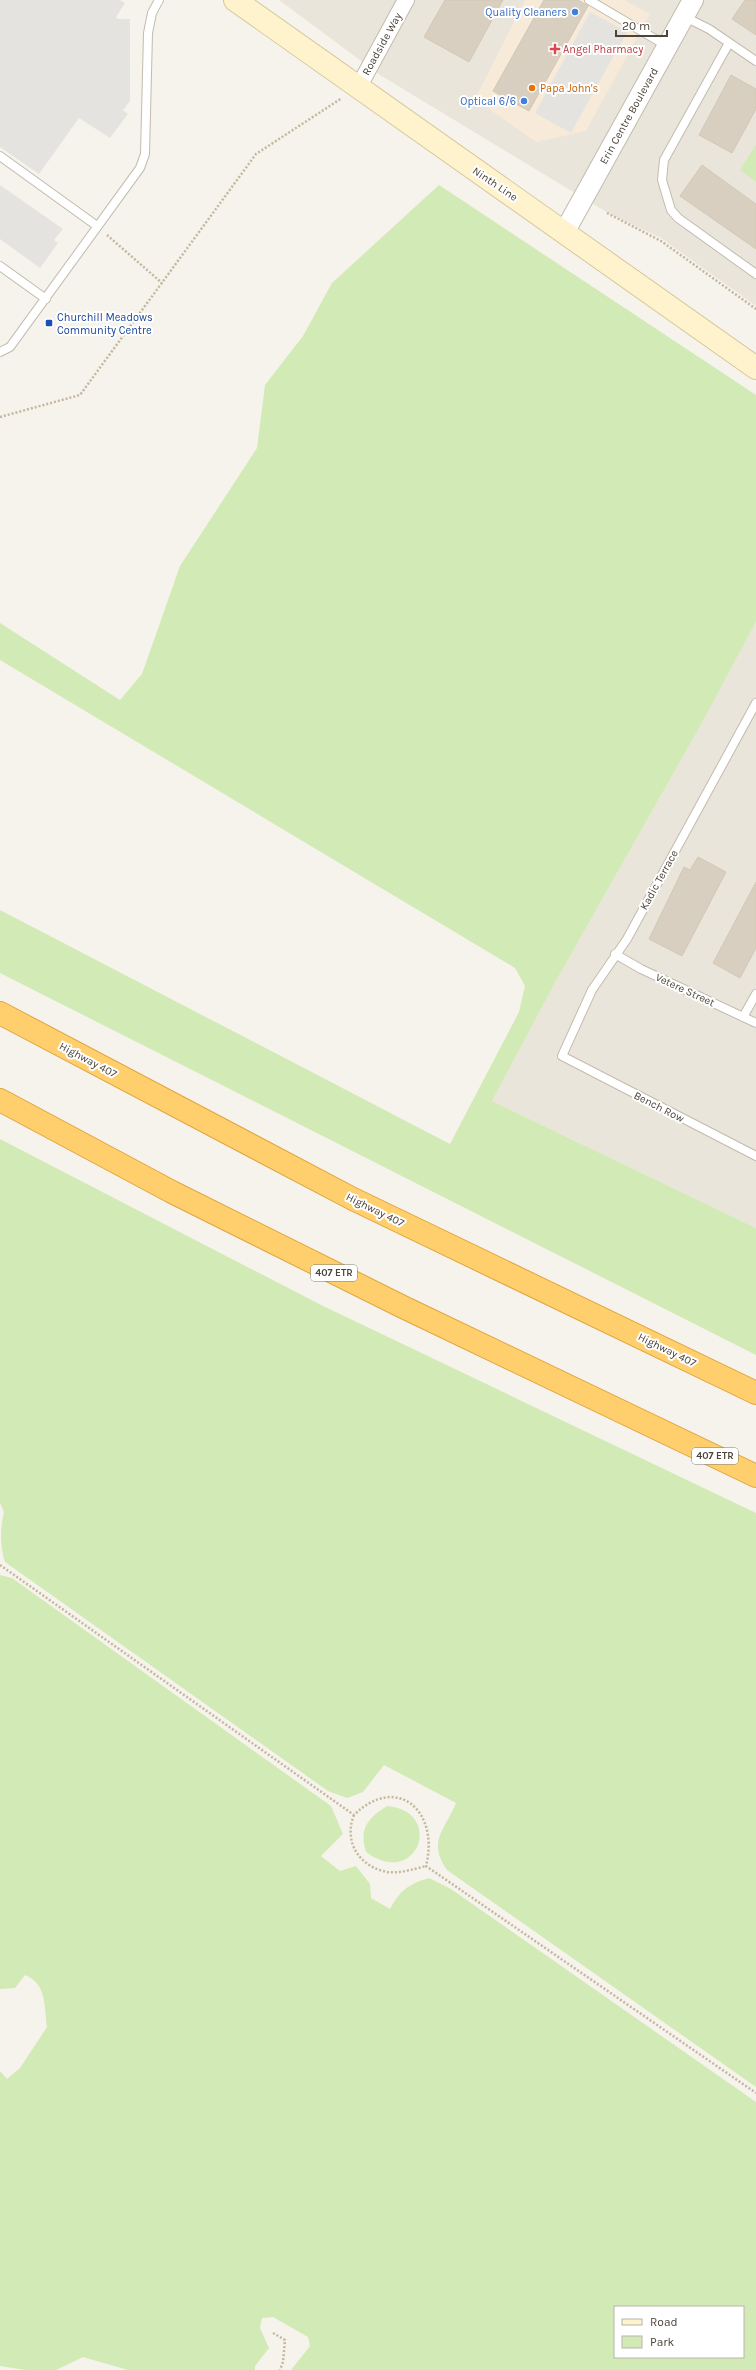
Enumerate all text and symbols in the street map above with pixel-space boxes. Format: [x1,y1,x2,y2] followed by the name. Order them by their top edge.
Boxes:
[485,6,567,19] place label: Quality Cleaners
[570,7,580,17] marker: Quality Cleaners
[359,10,405,78] street label: Roadside Way
[616,12,667,38] scale bar
[622,19,650,33] text: 20 m
[563,43,643,56] place label: Angel Pharmacy
[550,44,560,54] marker: Angel Pharmacy
[597,65,661,167] street label: Erin Centre Boulevard
[540,82,598,95] place label: Papa John's
[527,83,537,93] marker: Papa John's
[460,95,516,108] place label: Optical 6/6
[519,96,529,106] marker: Optical 6/6
[470,164,520,204] street label: Ninth Line
[57,311,153,337] place label: Churchill Meadows Community Centre
[44,318,54,328] marker: Churchill Meadows Community Centre
[637,847,681,912] street label: Kadic Terrace
[653,971,717,1009] street label: Vetere Street
[57,1039,119,1081] street label: Highway 407
[632,1089,686,1125] street label: Bench Row
[344,1190,406,1230] street label: Highway 407
[311,1265,357,1281] road number: 407 ETR
[636,1330,698,1370] street label: Highway 407
[692,1448,738,1464] road number: 407 ETR
[614,2306,744,2358] legend
[650,2315,678,2329] text: Road
[650,2335,675,2349] text: Park

